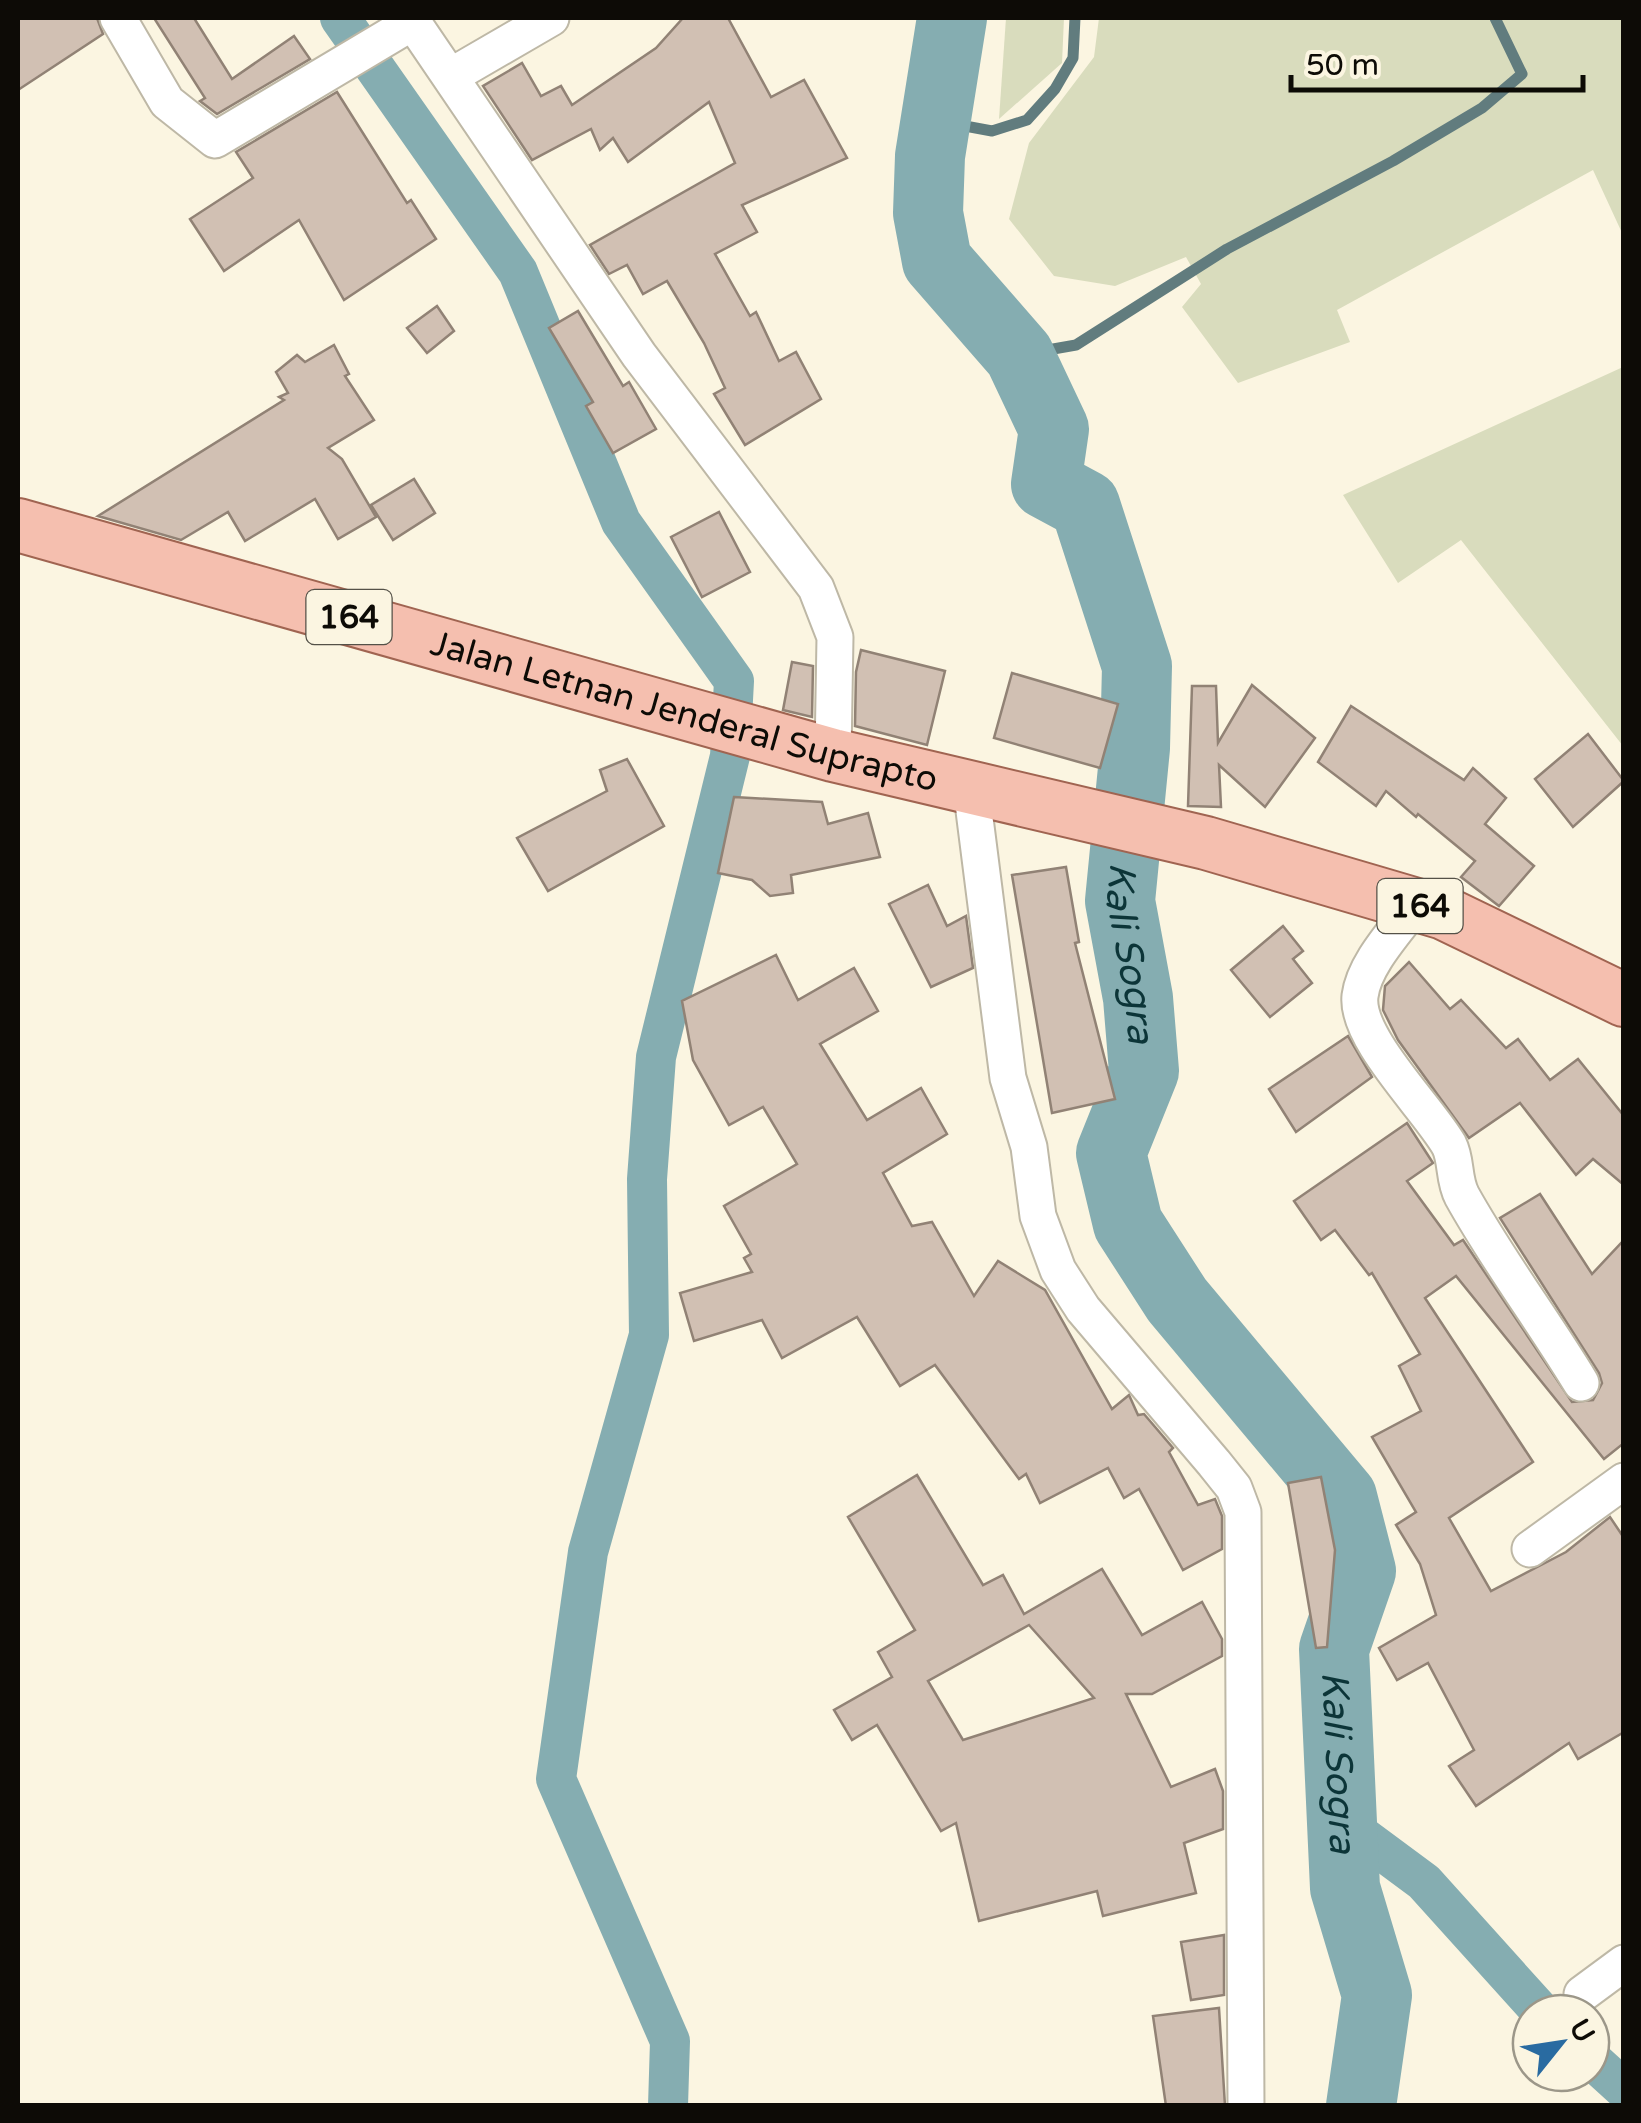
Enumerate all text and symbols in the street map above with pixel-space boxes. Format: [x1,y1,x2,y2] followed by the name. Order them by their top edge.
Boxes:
[1291,30,1584,92] scale bar
[1306,47,1379,84] text: 50 m
[306,590,392,644] road number: 164
[426,623,942,801] street label: Jalan Letnan Jenderal Suprapto
[1095,861,1164,1047] water label: Kali Sogra
[1378,879,1462,933] road number: 164
[1311,1670,1365,1856] water label: Kali Sogra
[1511,1993,1611,2093] north arrow
[1562,2013,1602,2049] text: U

